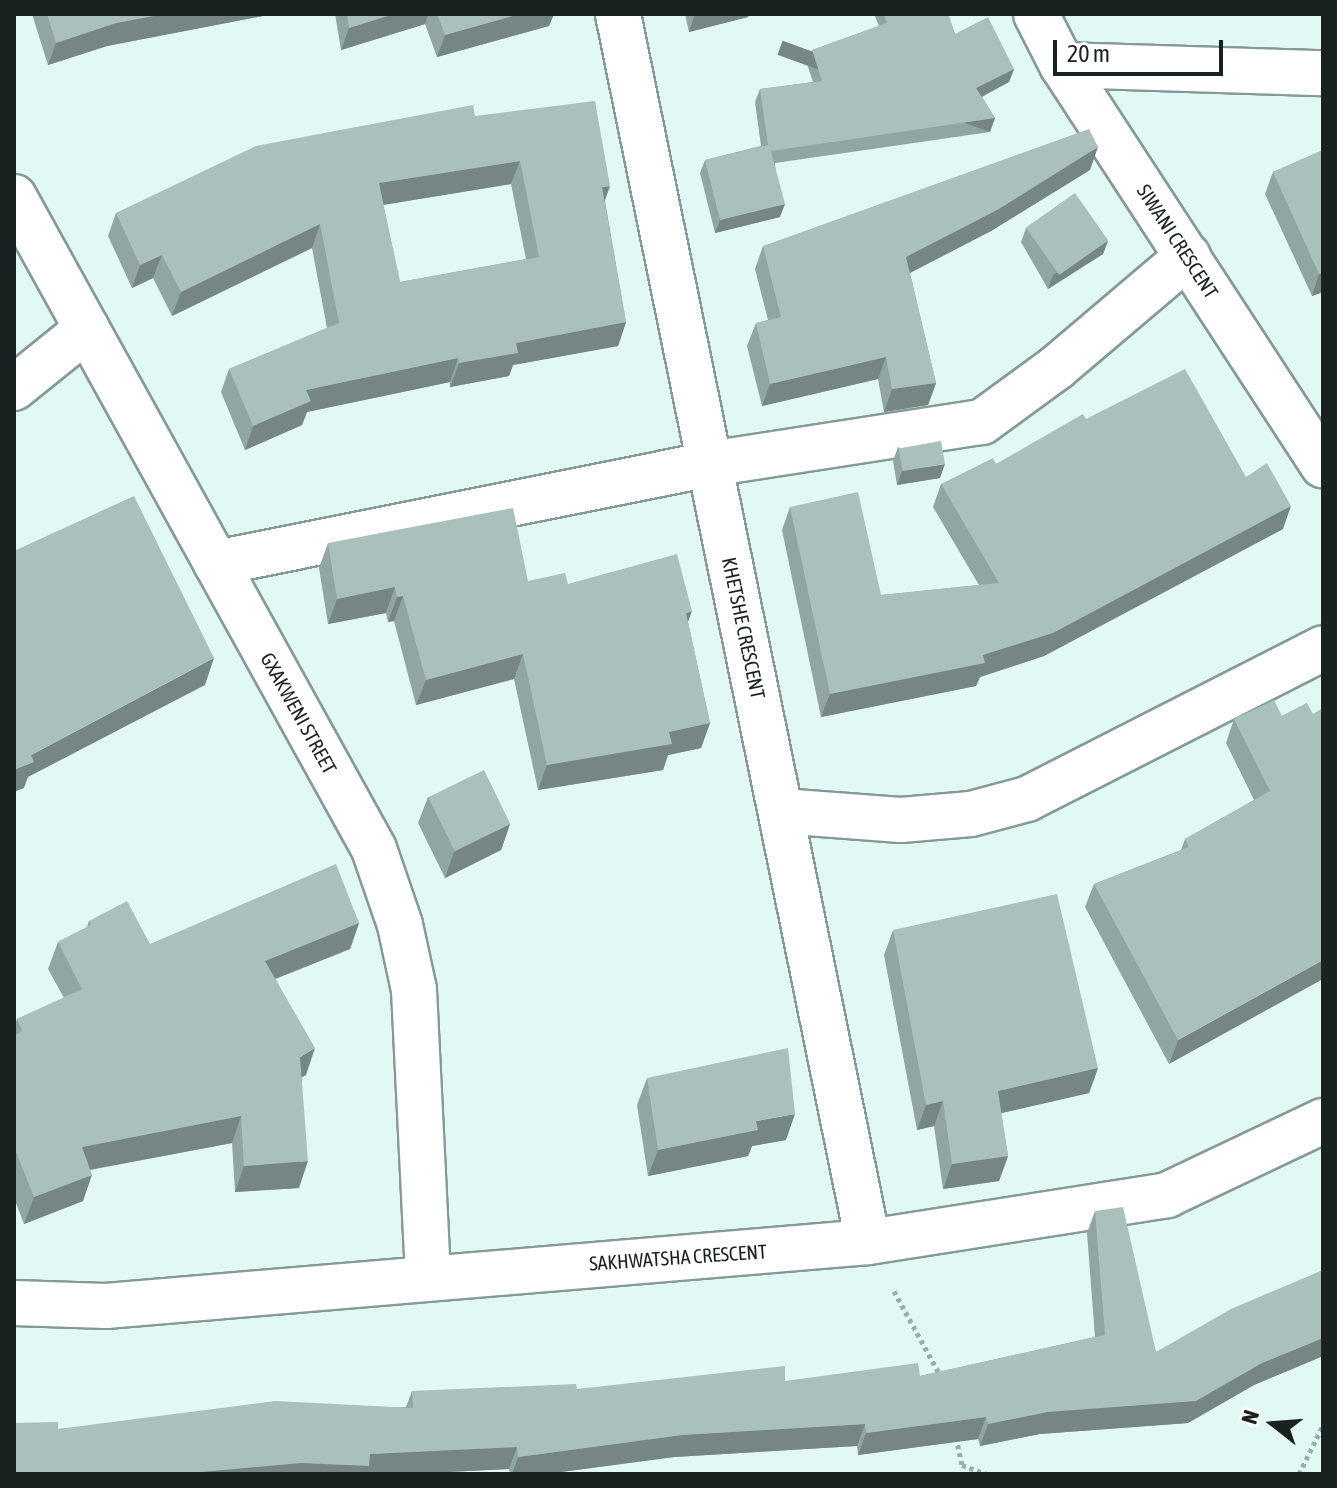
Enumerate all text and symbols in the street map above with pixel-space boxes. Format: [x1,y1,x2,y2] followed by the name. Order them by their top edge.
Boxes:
[1057,24,1227,74] scale bar
[1067,40,1110,67] text: 20 m
[1132,180,1224,302] street label: SIWANI CRESCENT
[717,555,771,701] street label: KHETSHE CRESCENT
[256,648,342,778] street label: GXAKWENI STREET
[588,1239,768,1275] street label: SAKHWATSHA CRESCENT
[1233,1384,1313,1464] north arrow
[1236,1407,1264,1427] text: N

